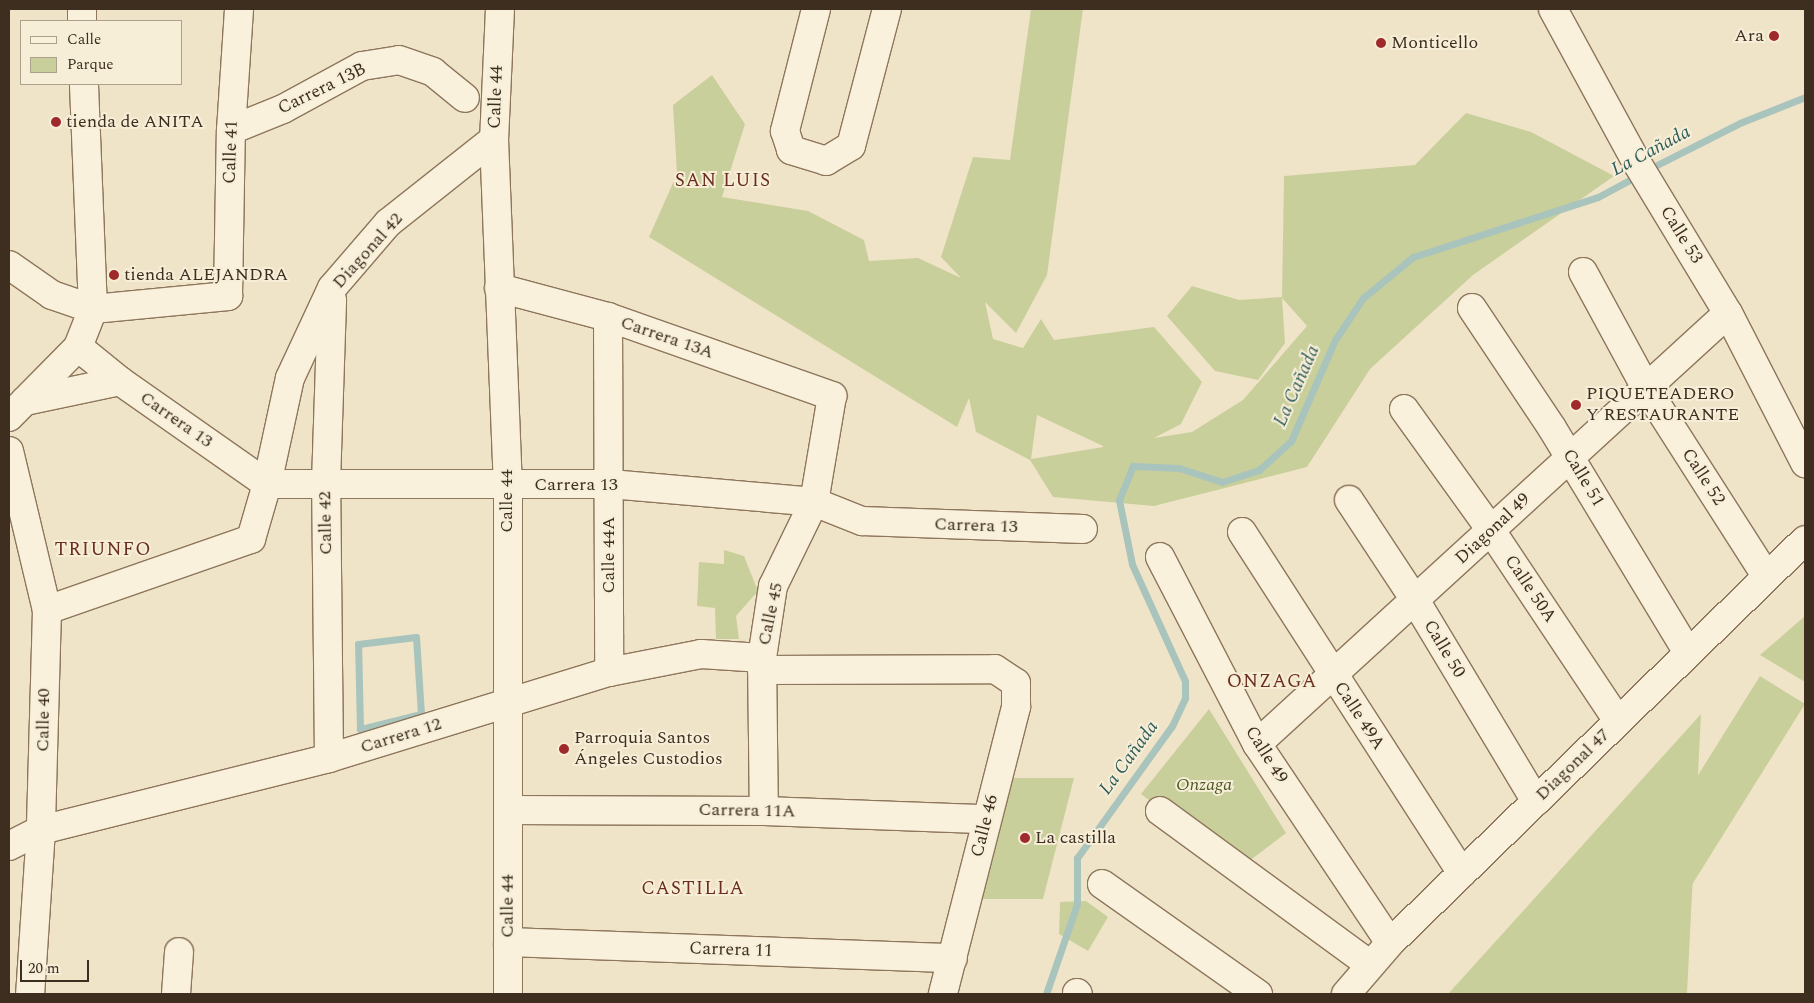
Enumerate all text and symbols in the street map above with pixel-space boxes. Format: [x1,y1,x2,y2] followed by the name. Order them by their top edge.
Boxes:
[20,20,182,85] legend
[1734,25,1764,47] place label: Ara
[67,28,101,51] text: Calle
[1768,30,1780,42] marker: Ara
[1391,32,1478,54] place label: Monticello
[1375,37,1387,49] marker: Monticello
[67,53,114,76] text: Parque
[274,58,370,120] street label: Carrera 13B
[484,65,508,129] street label: Calle 44
[66,111,204,133] place label: tienda de ANITA
[50,116,62,128] marker: tienda de ANITA
[219,120,243,184] street label: Calle 41
[1608,121,1694,181] water label: La Cañada
[674,170,772,192] district label: SAN LUIS
[1655,202,1707,268] street label: Calle 53
[328,209,408,293] street label: Diagonal 42
[124,264,288,286] place label: tienda ALEJANDRA
[108,269,120,281] marker: tienda ALEJANDRA
[618,312,716,364] street label: Carrera 13A
[1269,342,1325,430] water label: La Cañada
[1586,384,1739,426] place label: PIQUETEADERO Y RESTAURANTE
[136,387,216,453] street label: Carrera 13
[1570,399,1582,411] marker: PIQUETEADERO Y RESTAURANTE
[1677,444,1729,510] street label: Calle 52
[1557,445,1609,511] street label: Calle 51
[496,469,518,533] street label: Calle 44
[534,474,618,496] street label: Carrera 13
[1451,489,1535,569] street label: Diagonal 49
[315,491,337,555] street label: Calle 42
[934,514,1018,538] street label: Carrera 13
[598,516,620,594] street label: Calle 44A
[54,539,152,561] district label: TRIUNFO
[1499,551,1561,627] street label: Calle 50A
[754,581,788,647] street label: Calle 45
[1418,616,1470,682] street label: Calle 50
[1226,671,1318,693] district label: ONZAGA
[1329,678,1389,754] street label: Calle 49A
[33,688,55,752] street label: Calle 40
[358,713,444,759] street label: Carrera 12
[1094,716,1164,800] water label: La Cañada
[1240,722,1292,788] street label: Calle 49
[1531,724,1615,806] street label: Diagonal 47
[574,728,723,771] place label: Parroquia Santos Ángeles Custodios
[558,743,570,755] marker: Parroquia Santos Ángeles Custodios
[1176,774,1232,796] park label: Onzaga
[967,793,1003,859] street label: Calle 46
[698,799,796,823] street label: Carrera 11A
[1035,827,1116,849] place label: La castilla
[1019,832,1031,844] marker: La castilla
[497,874,519,938] street label: Calle 44
[640,878,746,900] district label: CASTILLA
[689,938,773,962] street label: Carrera 11
[22,950,91,982] scale bar
[28,957,60,980] text: 20 m

